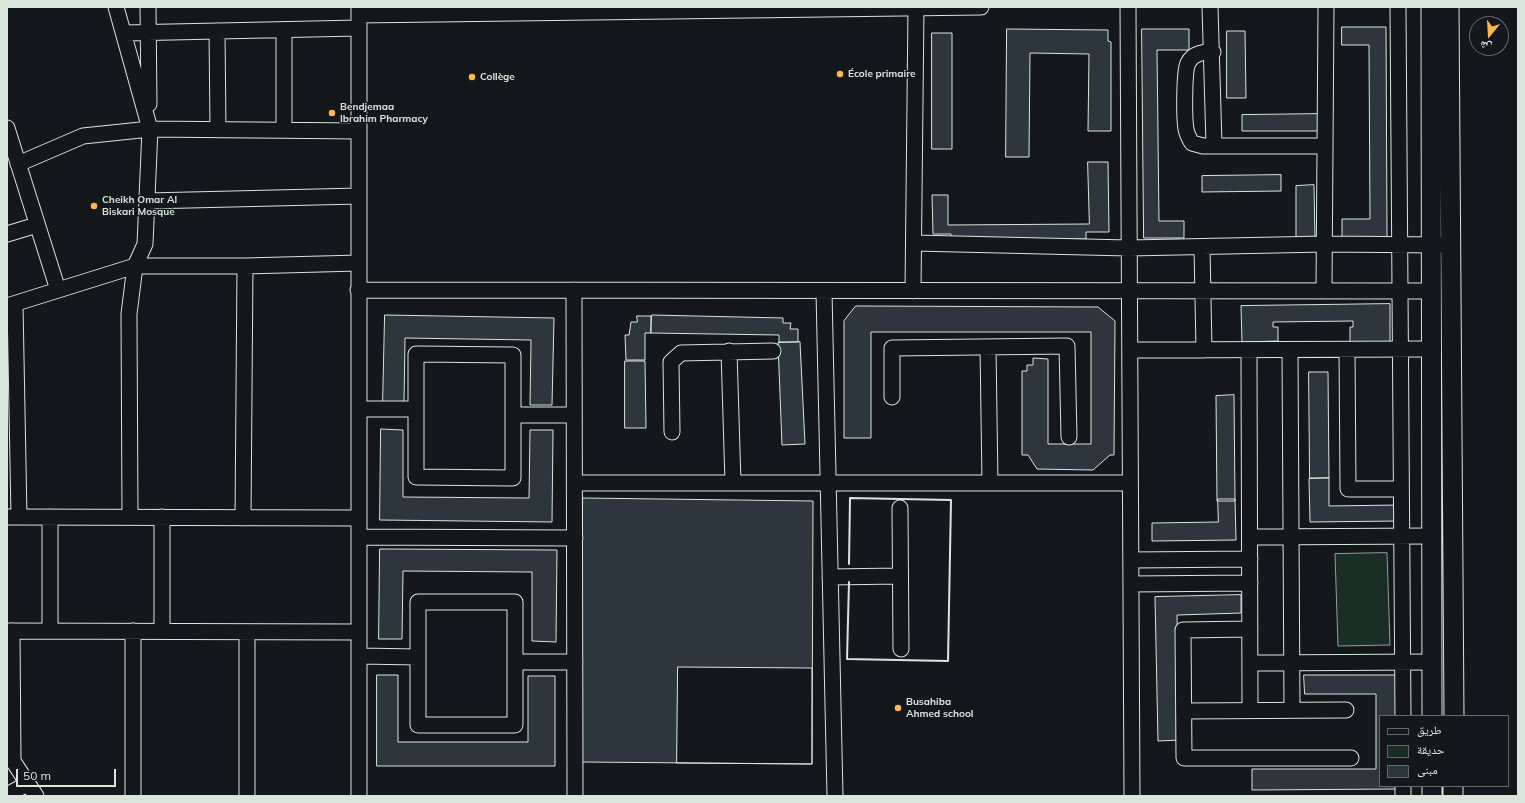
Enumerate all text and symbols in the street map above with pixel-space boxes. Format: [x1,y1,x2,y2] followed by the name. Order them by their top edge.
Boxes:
[1469,16,1509,56] north arrow
[1478,38,1493,55] text: ش
[848,68,915,80] place label: École primaire
[835,69,845,79] marker: École primaire
[480,71,515,83] place label: Collège
[467,72,477,82] marker: Collège
[340,101,428,124] place label: Bendjemaa Ibrahim Pharmacy
[327,108,337,118] marker: Bendjemaa Ibrahim Pharmacy
[102,194,177,218] place label: Cheikh Omar Al Biskari Mosque
[89,201,99,211] marker: Cheikh Omar Al Biskari Mosque
[906,696,973,720] place label: Busahiba Ahmed school
[893,703,903,713] marker: Busahiba Ahmed school
[1379,715,1509,787] legend
[1417,722,1442,737] text: طريق
[1417,742,1445,757] text: حديقة
[18,761,118,787] scale bar
[1417,762,1438,777] text: مبنى
[23,768,51,783] text: 50 m

